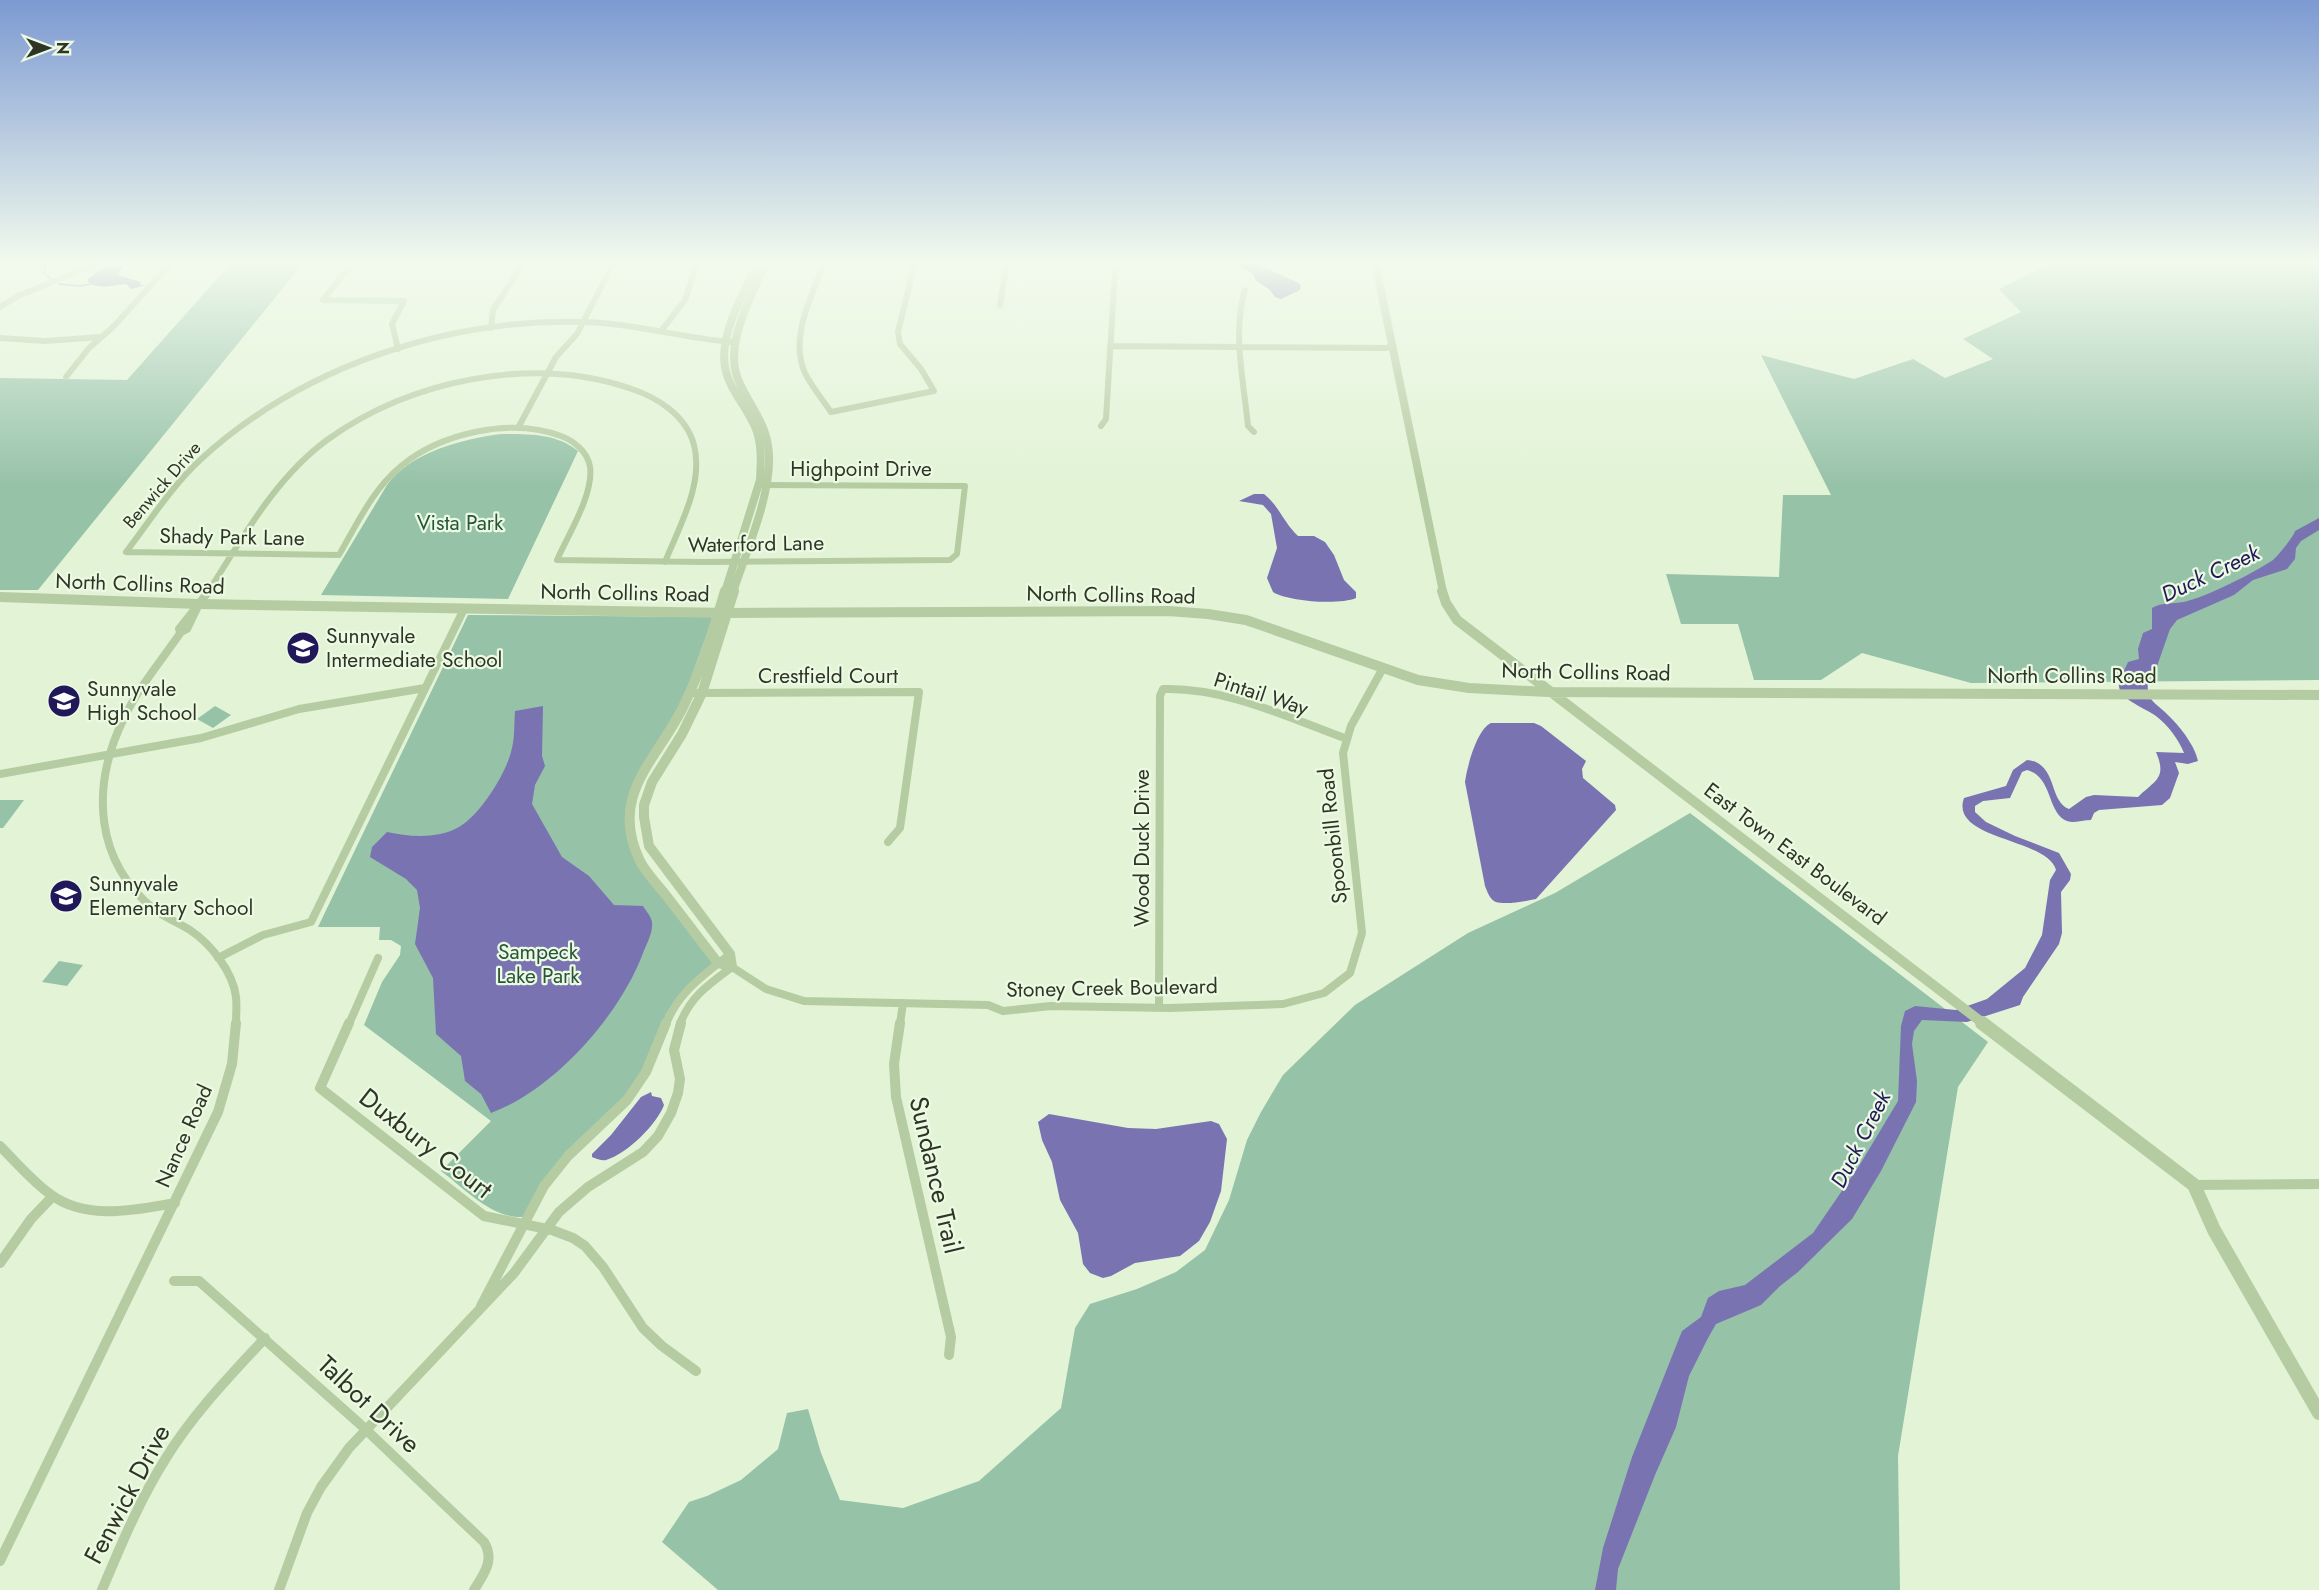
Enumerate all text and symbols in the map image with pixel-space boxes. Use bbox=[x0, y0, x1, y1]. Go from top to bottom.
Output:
north arrow bbox=[18, 18, 78, 78]
text: N bbox=[51, 42, 74, 54]
street label: Benwick Drive bbox=[117, 436, 207, 534]
street label: Highpoint Drive bbox=[790, 454, 932, 484]
park label: Vista Park bbox=[417, 508, 504, 538]
street label: Shady Park Lane bbox=[159, 521, 305, 553]
street label: Waterford Lane bbox=[688, 528, 825, 560]
water label: Duck Creek bbox=[2156, 536, 2266, 610]
street label: North Collins Road bbox=[55, 566, 225, 602]
street label: North Collins Road bbox=[540, 577, 710, 609]
street label: North Collins Road bbox=[1026, 579, 1196, 611]
place label: Sunnyvale Intermediate School bbox=[326, 621, 502, 675]
school or university icon: Sunnyvale Intermediate School bbox=[285, 630, 321, 666]
street label: North Collins Road bbox=[1501, 656, 1671, 688]
street label: Crestfield Court bbox=[758, 661, 898, 691]
street label: North Collins Road bbox=[1987, 661, 2157, 691]
street label: Pintail Way bbox=[1210, 665, 1313, 724]
place label: Sunnyvale High School bbox=[87, 674, 197, 728]
school or university icon: Sunnyvale High School bbox=[46, 683, 82, 719]
street label: Spoonbill Road bbox=[1311, 767, 1355, 905]
street label: Wood Duck Drive bbox=[1127, 769, 1157, 927]
street label: East Town East Boulevard bbox=[1698, 775, 1892, 933]
place label: Sunnyvale Elementary School bbox=[89, 869, 253, 923]
school or university icon: Sunnyvale Elementary School bbox=[48, 878, 84, 914]
park label: Sampeck Lake Park bbox=[496, 937, 580, 991]
street label: Stoney Creek Boulevard bbox=[1006, 971, 1218, 1005]
street label: Duxbury Court bbox=[351, 1079, 502, 1208]
street label: Nance Road bbox=[148, 1080, 220, 1192]
water label: Duck Creek bbox=[1822, 1084, 1899, 1193]
street label: Sundance Trail bbox=[899, 1093, 973, 1257]
street label: Talbot Drive bbox=[309, 1346, 429, 1462]
street label: Fenwick Drive bbox=[74, 1418, 180, 1570]

